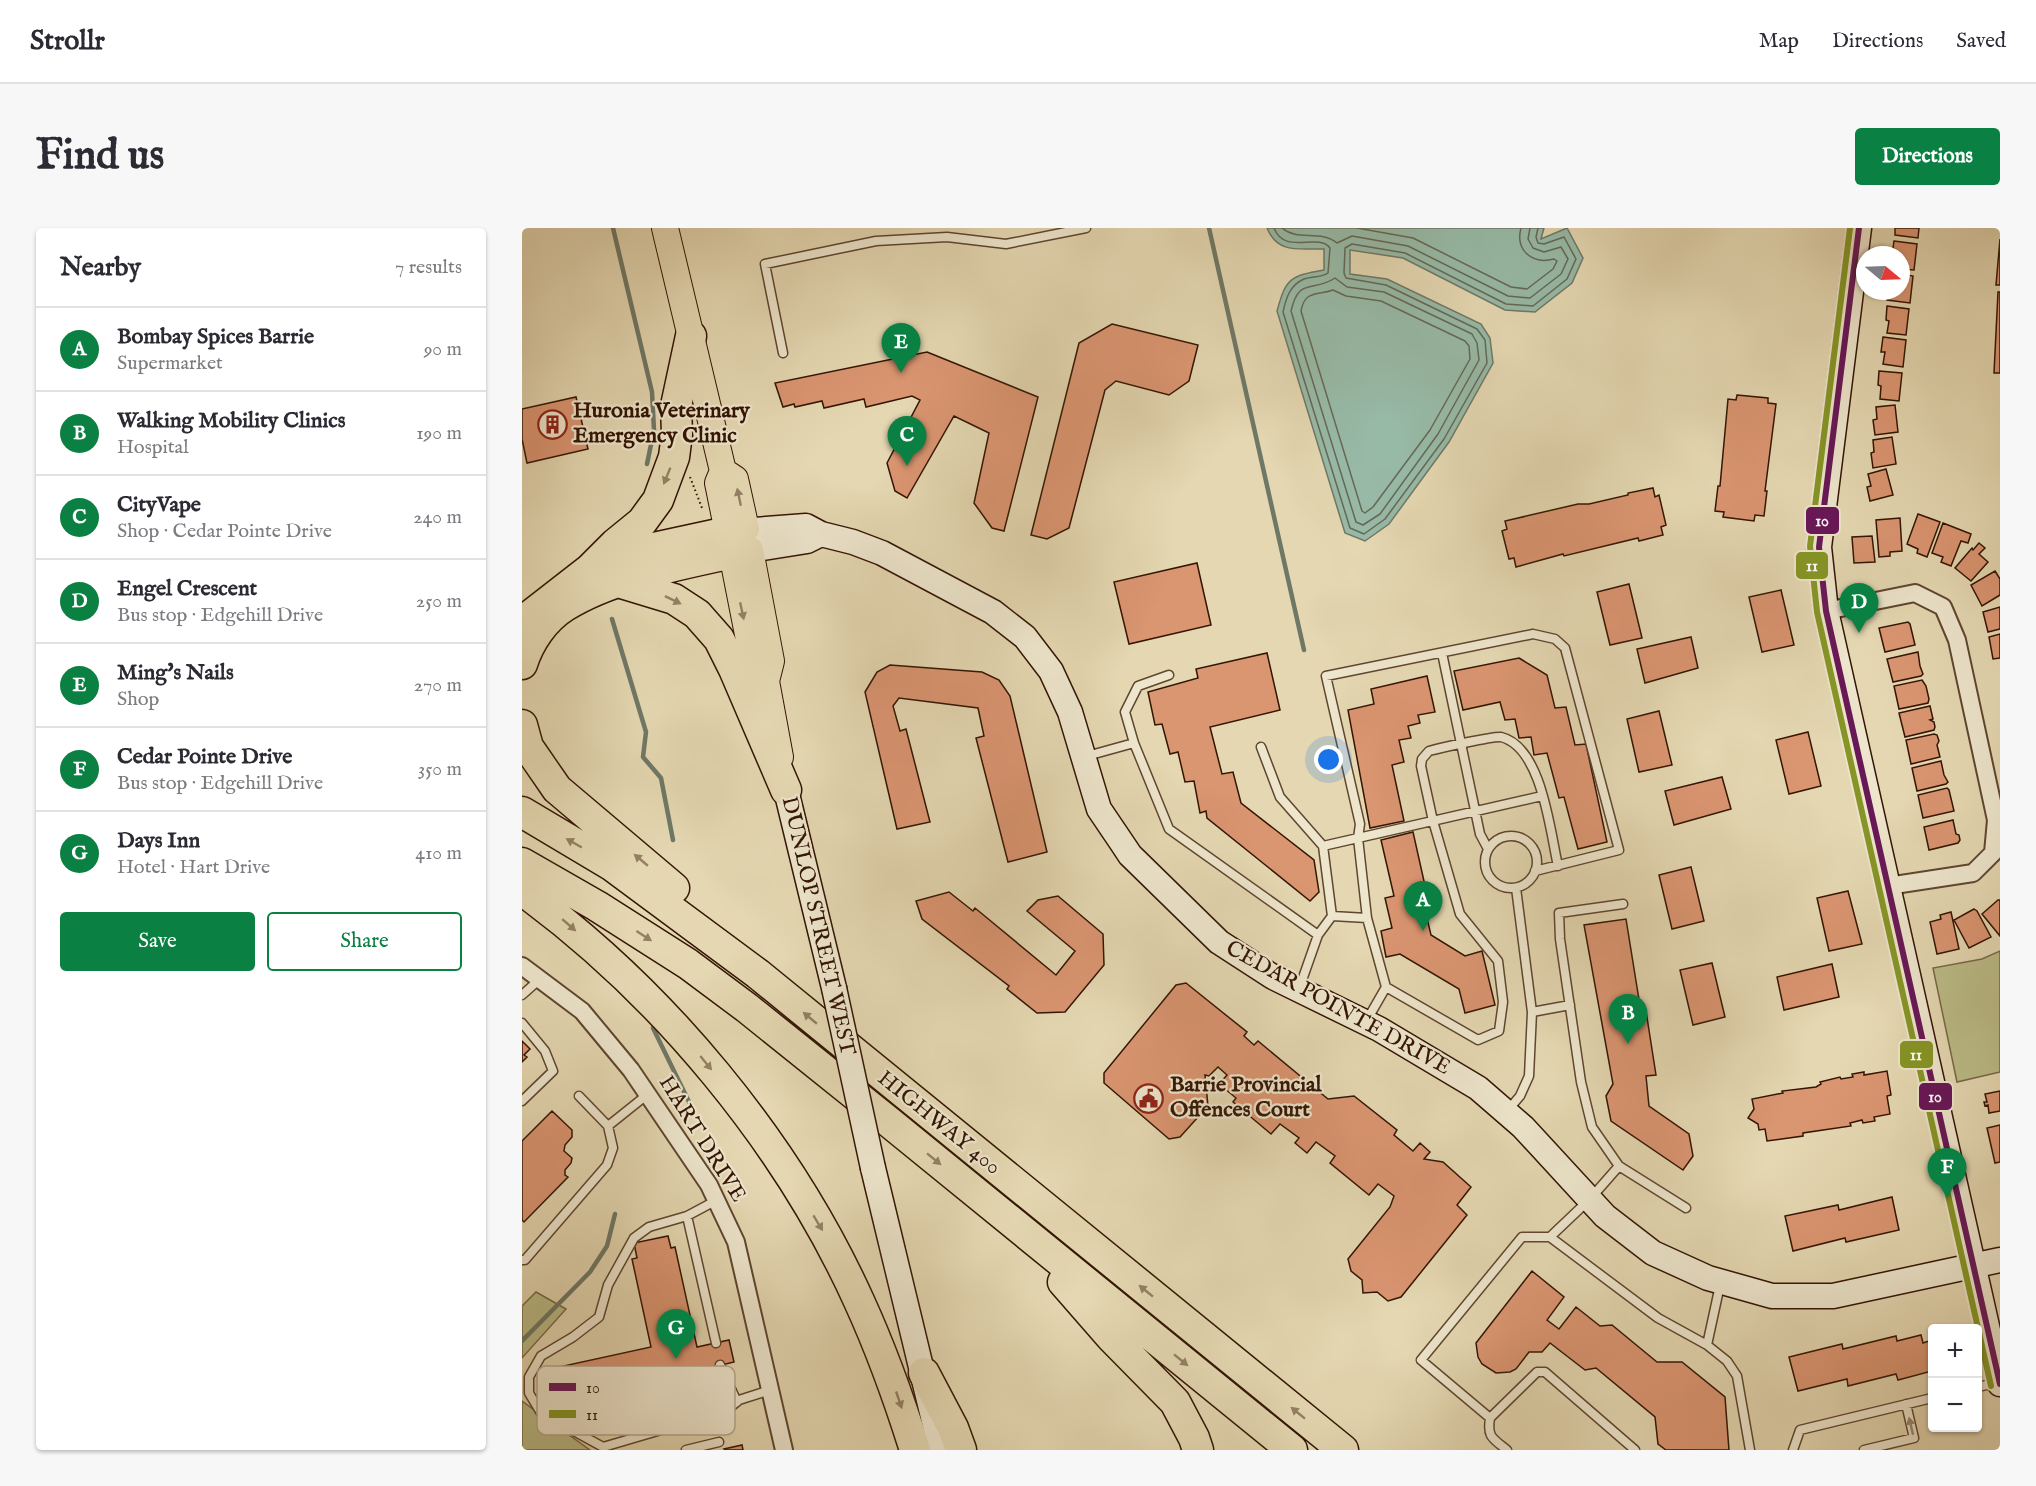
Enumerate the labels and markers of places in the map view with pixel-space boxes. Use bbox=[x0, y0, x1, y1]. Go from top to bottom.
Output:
pin: E bbox=[882, 324, 920, 373]
place label: Huronia Veterinary Emergency Clinic bbox=[573, 397, 751, 450]
building icon: Huronia Veterinary Emergency Clinic bbox=[536, 408, 568, 440]
pin: C bbox=[888, 416, 926, 466]
pin: D bbox=[1840, 584, 1878, 633]
pin: A bbox=[1404, 882, 1442, 931]
pin: B bbox=[1608, 994, 1648, 1044]
place label: Barrie Provincial Offences Court bbox=[1170, 1071, 1323, 1124]
public building icon: Barrie Provincial Offences Court bbox=[1133, 1082, 1165, 1114]
pin: F bbox=[1928, 1148, 1966, 1198]
pin: G bbox=[656, 1310, 696, 1359]

